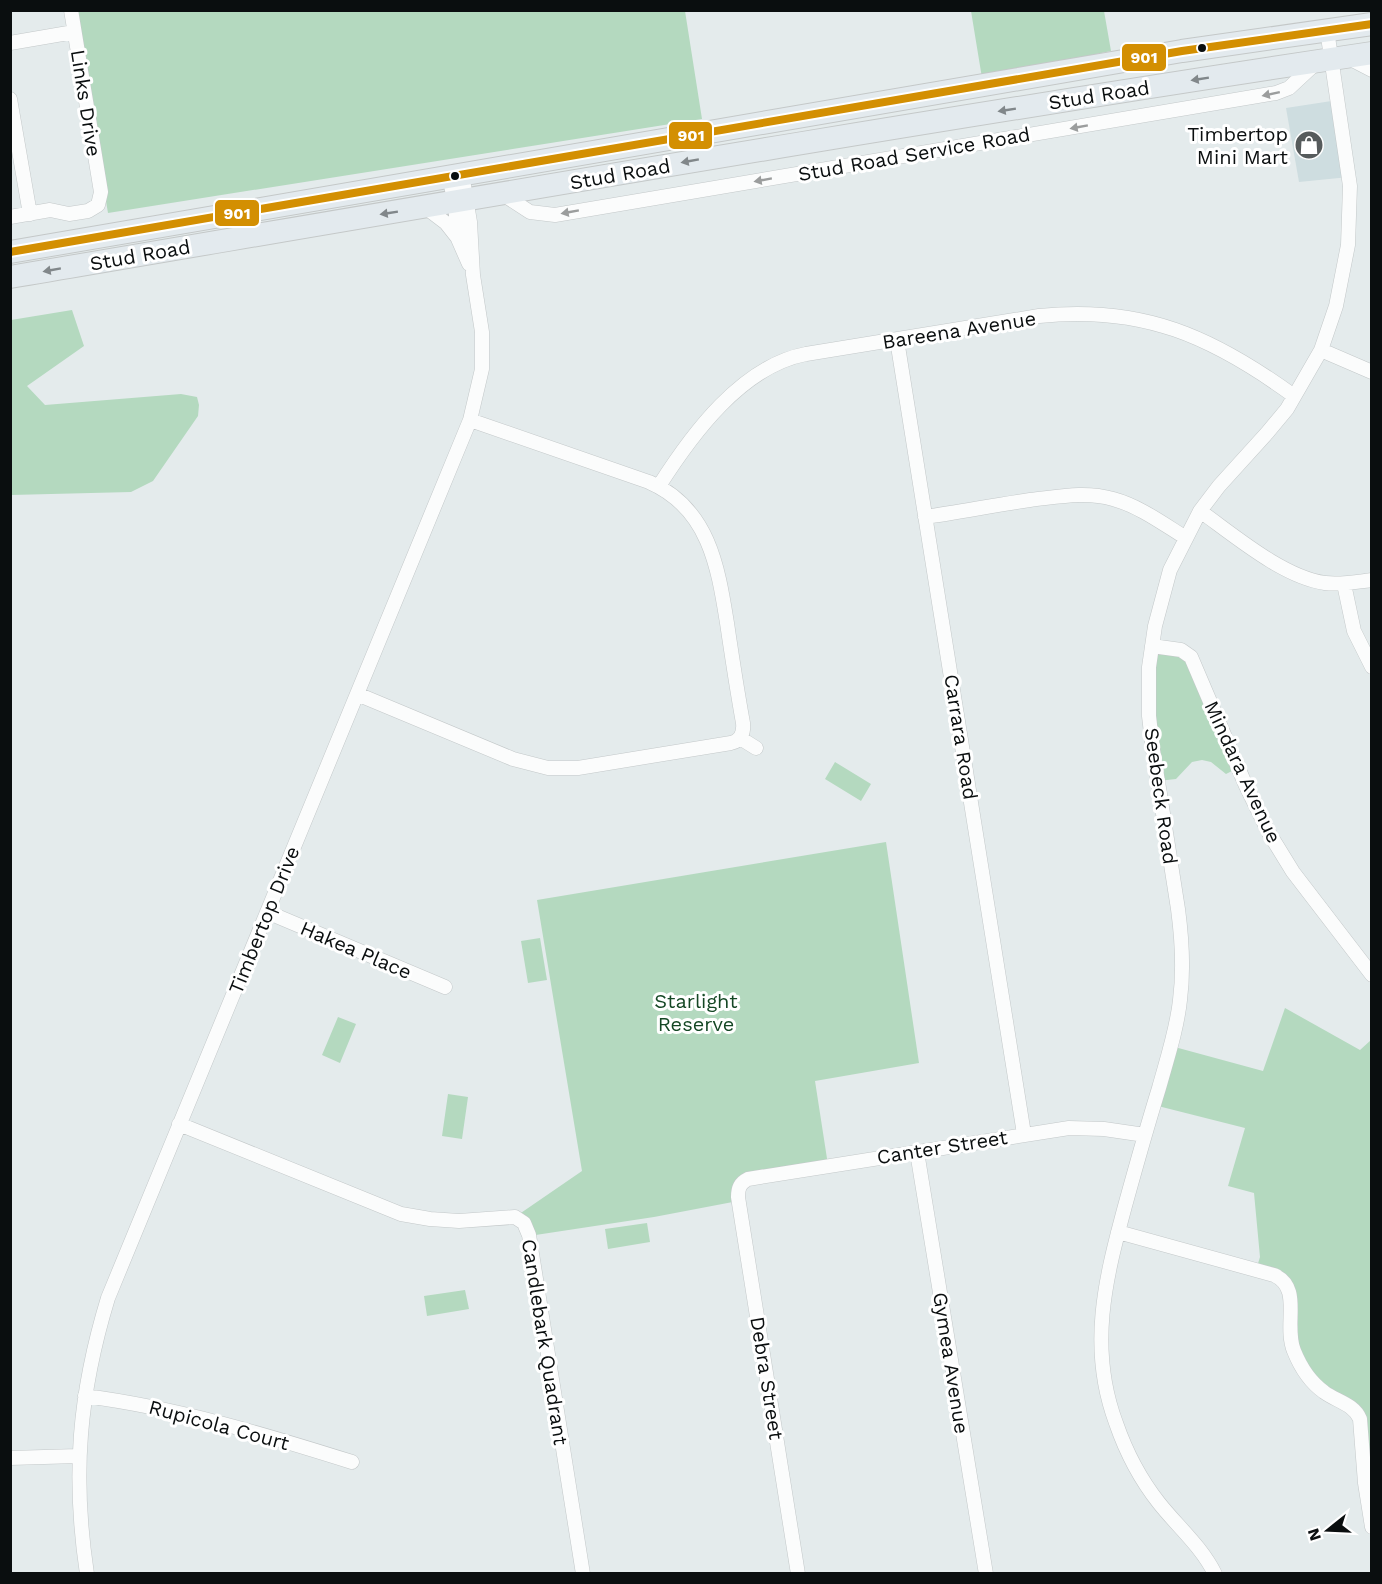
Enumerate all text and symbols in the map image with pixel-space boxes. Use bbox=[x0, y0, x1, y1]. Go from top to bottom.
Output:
unlabelled marker bbox=[1196, 42, 1208, 54]
line badge: 901 bbox=[1121, 43, 1167, 72]
street label: Links Drive bbox=[66, 48, 106, 158]
text: 901 bbox=[1130, 48, 1158, 67]
street label: Stud Road bbox=[1047, 75, 1151, 115]
one-way arrow bbox=[1190, 75, 1209, 84]
one-way arrow bbox=[1262, 90, 1281, 99]
one-way arrow bbox=[997, 105, 1016, 114]
line badge: 901 bbox=[668, 121, 713, 150]
street label: Stud Road Service Road bbox=[796, 122, 1032, 186]
one-way arrow bbox=[1070, 122, 1089, 131]
place label: Timbertop Mini Mart bbox=[1187, 122, 1289, 169]
text: 901 bbox=[677, 126, 705, 145]
shop icon: Timbertop Mini Mart bbox=[1293, 129, 1325, 161]
street label: Stud Road bbox=[568, 153, 672, 195]
one-way arrow bbox=[681, 157, 700, 166]
unlabelled marker bbox=[449, 170, 461, 182]
one-way arrow bbox=[753, 176, 772, 185]
line badge: 901 bbox=[214, 199, 260, 227]
text: 901 bbox=[223, 204, 251, 223]
one-way arrow bbox=[561, 208, 580, 217]
one-way arrow bbox=[379, 209, 398, 218]
street label: Stud Road bbox=[88, 234, 192, 276]
one-way arrow bbox=[42, 266, 61, 275]
street label: Bareena Avenue bbox=[880, 306, 1038, 354]
street label: Carrara Road bbox=[939, 673, 983, 801]
street label: Mindara Avenue bbox=[1200, 697, 1286, 847]
street label: Seebeck Road bbox=[1140, 726, 1182, 866]
street label: Timbertop Drive bbox=[223, 843, 305, 997]
street label: Hakea Place bbox=[297, 916, 415, 984]
park label: Starlight Reserve bbox=[654, 989, 738, 1036]
street label: Canter Street bbox=[875, 1125, 1010, 1169]
street label: Candlebark Quadrant bbox=[517, 1237, 573, 1447]
street label: Gymea Avenue bbox=[928, 1291, 974, 1435]
street label: Debra Street bbox=[745, 1315, 789, 1442]
street label: Rupicola Court bbox=[146, 1395, 292, 1455]
north arrow bbox=[1298, 1500, 1358, 1560]
text: N bbox=[1303, 1526, 1325, 1543]

